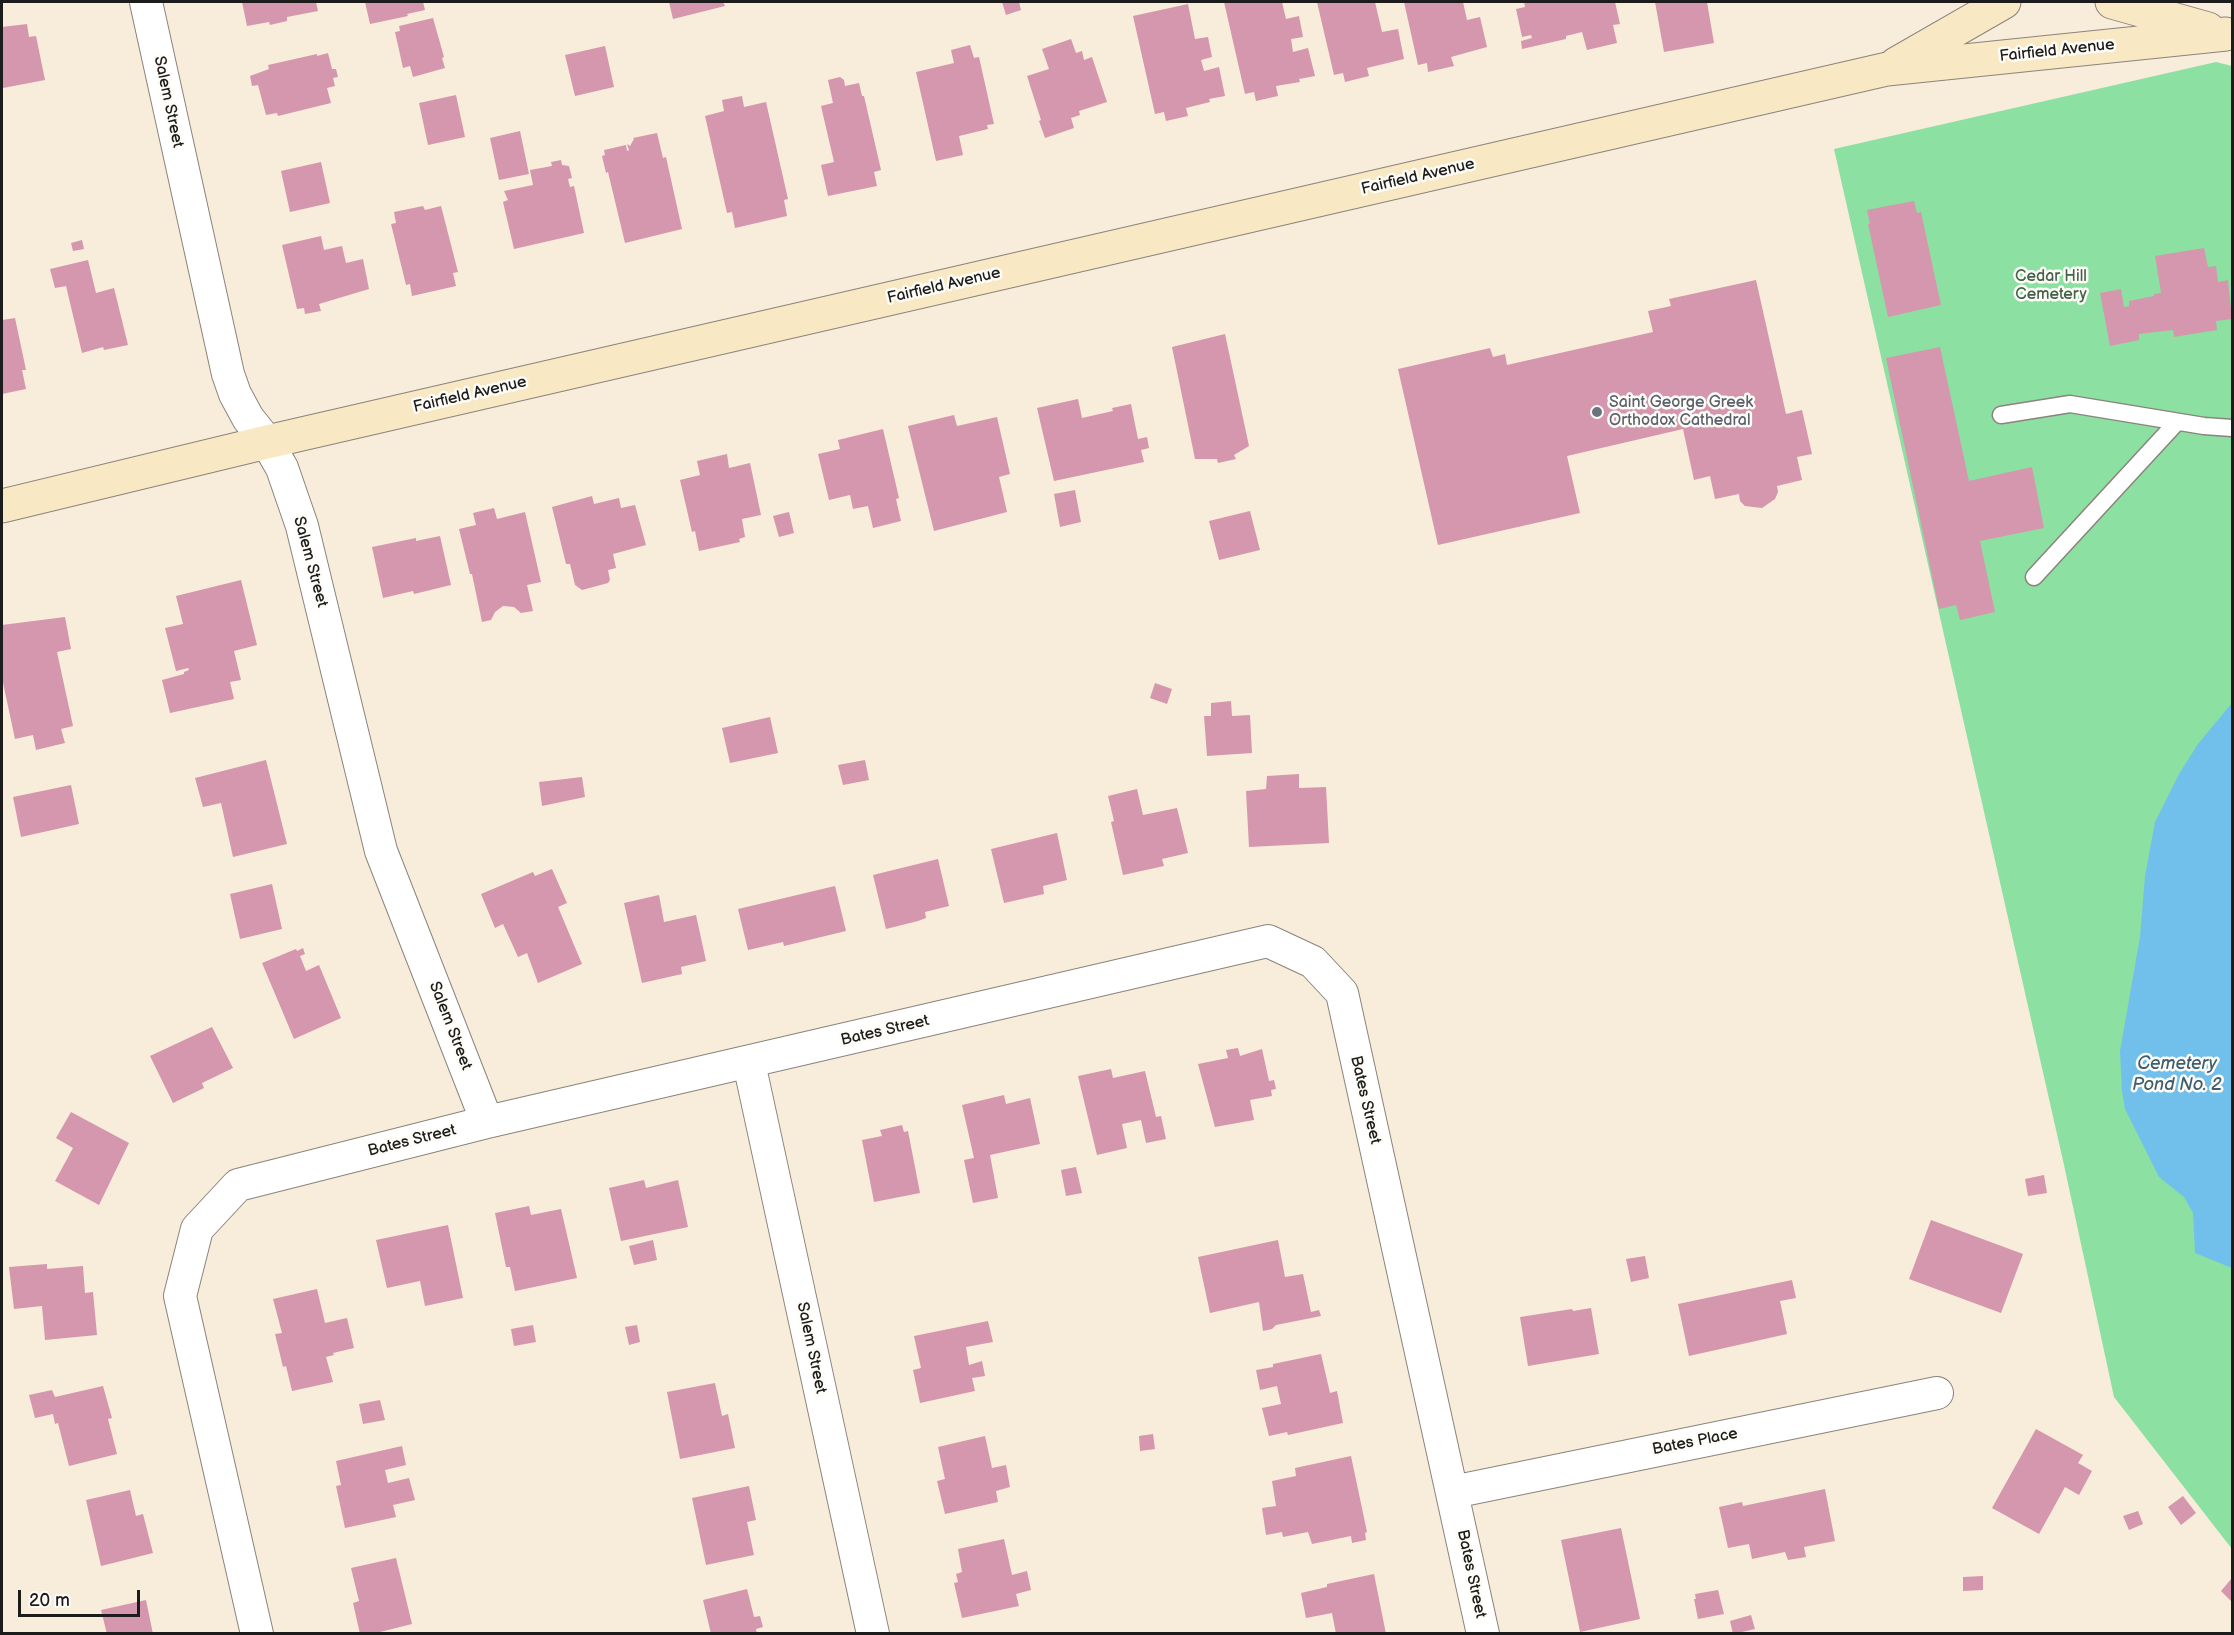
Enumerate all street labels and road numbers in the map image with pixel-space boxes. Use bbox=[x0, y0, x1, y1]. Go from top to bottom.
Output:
street label: Fairfield Avenue bbox=[1999, 35, 2115, 67]
street label: Salem Street bbox=[149, 54, 187, 150]
street label: Fairfield Avenue bbox=[1360, 155, 1476, 199]
street label: Fairfield Avenue bbox=[886, 264, 1002, 308]
street label: Fairfield Avenue bbox=[412, 373, 528, 417]
street label: Salem Street bbox=[289, 515, 331, 609]
street label: Salem Street bbox=[424, 979, 476, 1073]
street label: Bates Street bbox=[839, 1012, 931, 1050]
street label: Bates Street bbox=[1346, 1054, 1384, 1146]
street label: Bates Street bbox=[366, 1121, 458, 1161]
street label: Salem Street bbox=[792, 1300, 830, 1396]
street label: Bates Place bbox=[1651, 1424, 1739, 1460]
street label: Bates Street bbox=[1452, 1528, 1490, 1620]

